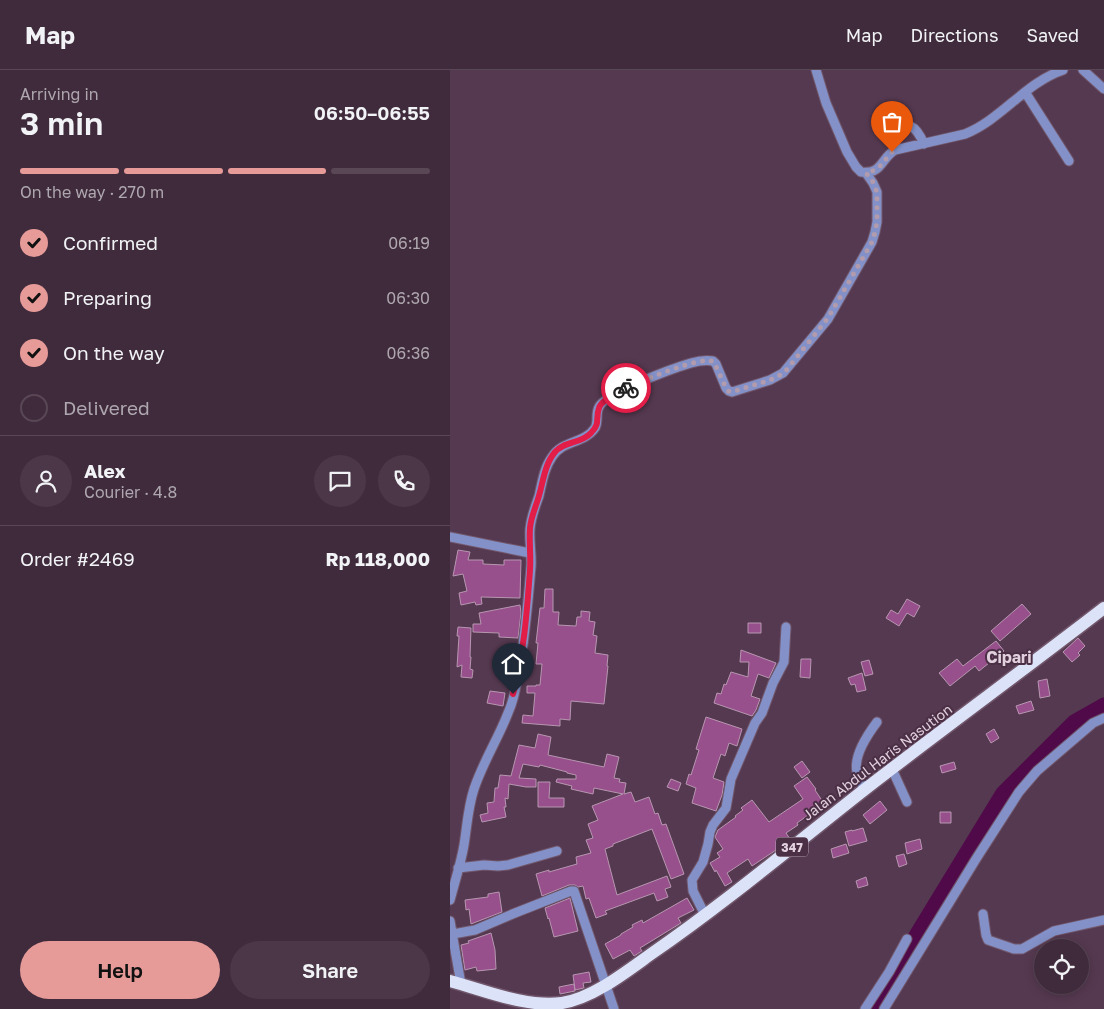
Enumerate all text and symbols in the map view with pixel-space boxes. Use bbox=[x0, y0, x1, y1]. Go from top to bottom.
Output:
text: Map bbox=[25, 20, 75, 49]
text: Map bbox=[846, 24, 882, 46]
text: Directions bbox=[910, 24, 998, 46]
text: Saved bbox=[1026, 24, 1079, 46]
text: Arriving in bbox=[20, 84, 99, 104]
text: 06:50–06:55 bbox=[314, 101, 430, 124]
pin bbox=[871, 101, 913, 152]
text: 3 min bbox=[20, 104, 103, 142]
icon: bag bbox=[878, 108, 906, 136]
text: On the way · 270 m bbox=[20, 182, 164, 202]
icon: check bbox=[20, 229, 48, 257]
text: Confirmed bbox=[63, 231, 158, 254]
text: 06:19 bbox=[388, 233, 430, 253]
icon: check bbox=[20, 284, 48, 312]
text: Preparing bbox=[63, 286, 152, 309]
text: 06:30 bbox=[386, 288, 430, 308]
icon: check bbox=[20, 339, 48, 367]
text: On the way bbox=[63, 341, 165, 364]
text: 06:36 bbox=[387, 343, 430, 363]
courier bbox=[601, 363, 651, 413]
icon: bike bbox=[612, 374, 640, 402]
text: Delivered bbox=[63, 396, 150, 419]
button: person bbox=[20, 455, 72, 507]
button: chat bbox=[314, 455, 366, 507]
button: phone bbox=[378, 455, 430, 507]
text: Alex bbox=[84, 459, 125, 482]
text: Courier · 4.8 bbox=[84, 482, 177, 502]
text: Order #2469 bbox=[20, 547, 135, 570]
text: Rp 118,000 bbox=[325, 547, 430, 570]
pin bbox=[492, 643, 534, 694]
district label: Cipari bbox=[986, 647, 1032, 667]
icon: home bbox=[499, 650, 527, 678]
street label: Jalan Abdul Haris Nasution bbox=[799, 700, 955, 824]
road number: 347 bbox=[776, 838, 808, 856]
map controls bbox=[1034, 939, 1089, 994]
button: locate bbox=[1034, 939, 1089, 994]
button: Help bbox=[20, 941, 220, 999]
button: Share bbox=[230, 941, 430, 999]

